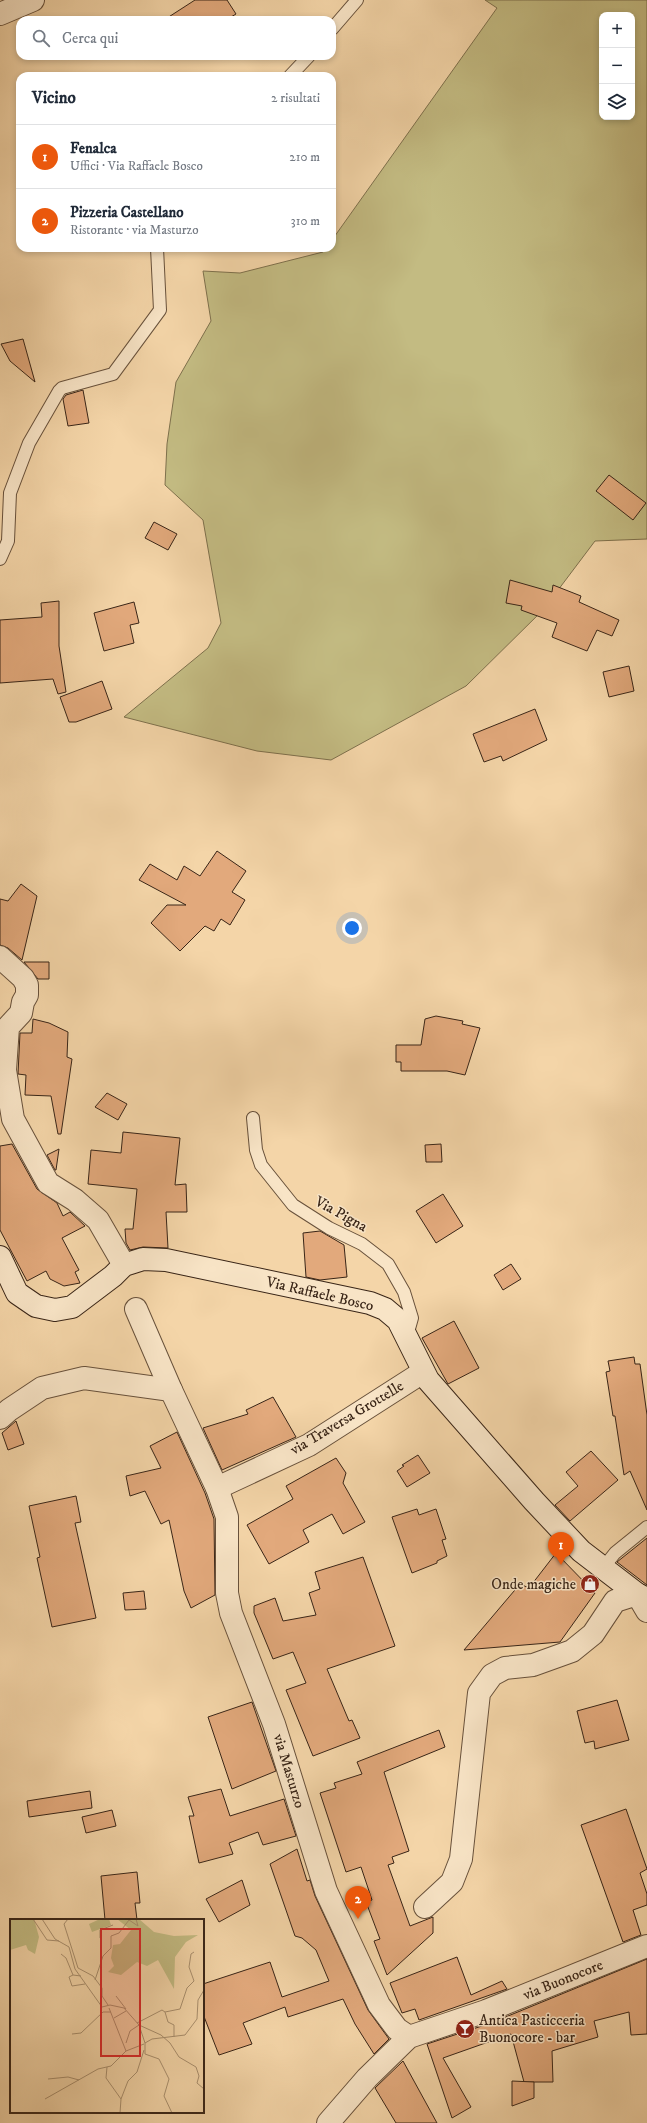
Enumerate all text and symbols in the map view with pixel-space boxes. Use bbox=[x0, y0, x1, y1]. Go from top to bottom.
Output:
map controls bbox=[599, 12, 635, 120]
button: + bbox=[599, 12, 635, 48]
search box bbox=[16, 16, 336, 60]
icon: search bbox=[30, 27, 52, 49]
text: Cerca qui bbox=[62, 29, 118, 48]
button: − bbox=[599, 48, 635, 84]
button: layers bbox=[599, 84, 635, 120]
text: Vicino bbox=[32, 87, 76, 109]
text: 2 risultati bbox=[271, 90, 320, 106]
text: Fenalca bbox=[70, 139, 117, 158]
text: 1 bbox=[43, 149, 47, 165]
text: 210 m bbox=[289, 149, 320, 165]
text: Uffici · Via Raffaele Bosco bbox=[70, 158, 203, 174]
text: Pizzeria Castellano bbox=[70, 203, 184, 222]
text: 2 bbox=[42, 213, 48, 229]
text: 310 m bbox=[291, 213, 320, 229]
text: Ristorante · via Masturzo bbox=[70, 222, 198, 238]
your location bbox=[342, 918, 362, 938]
street label: Via Pigna bbox=[311, 1191, 371, 1236]
street label: Via Raffaele Bosco bbox=[264, 1272, 376, 1316]
street label: via Traversa Grottelle bbox=[286, 1377, 407, 1460]
pin: 1 bbox=[548, 1532, 574, 1565]
shop icon: Onde magiche bbox=[579, 1573, 601, 1595]
place label: Onde magiche bbox=[491, 1575, 576, 1594]
street label: via Masturzo bbox=[268, 1731, 309, 1810]
pin: 2 bbox=[345, 1886, 371, 1919]
inset map bbox=[10, 1919, 204, 2113]
street label: via Buonocore bbox=[519, 1955, 606, 2005]
place label: Antica Pasticceria Buonocore - bar bbox=[479, 2011, 585, 2047]
bar icon: Antica Pasticceria Buonocore - bar bbox=[454, 2018, 476, 2040]

